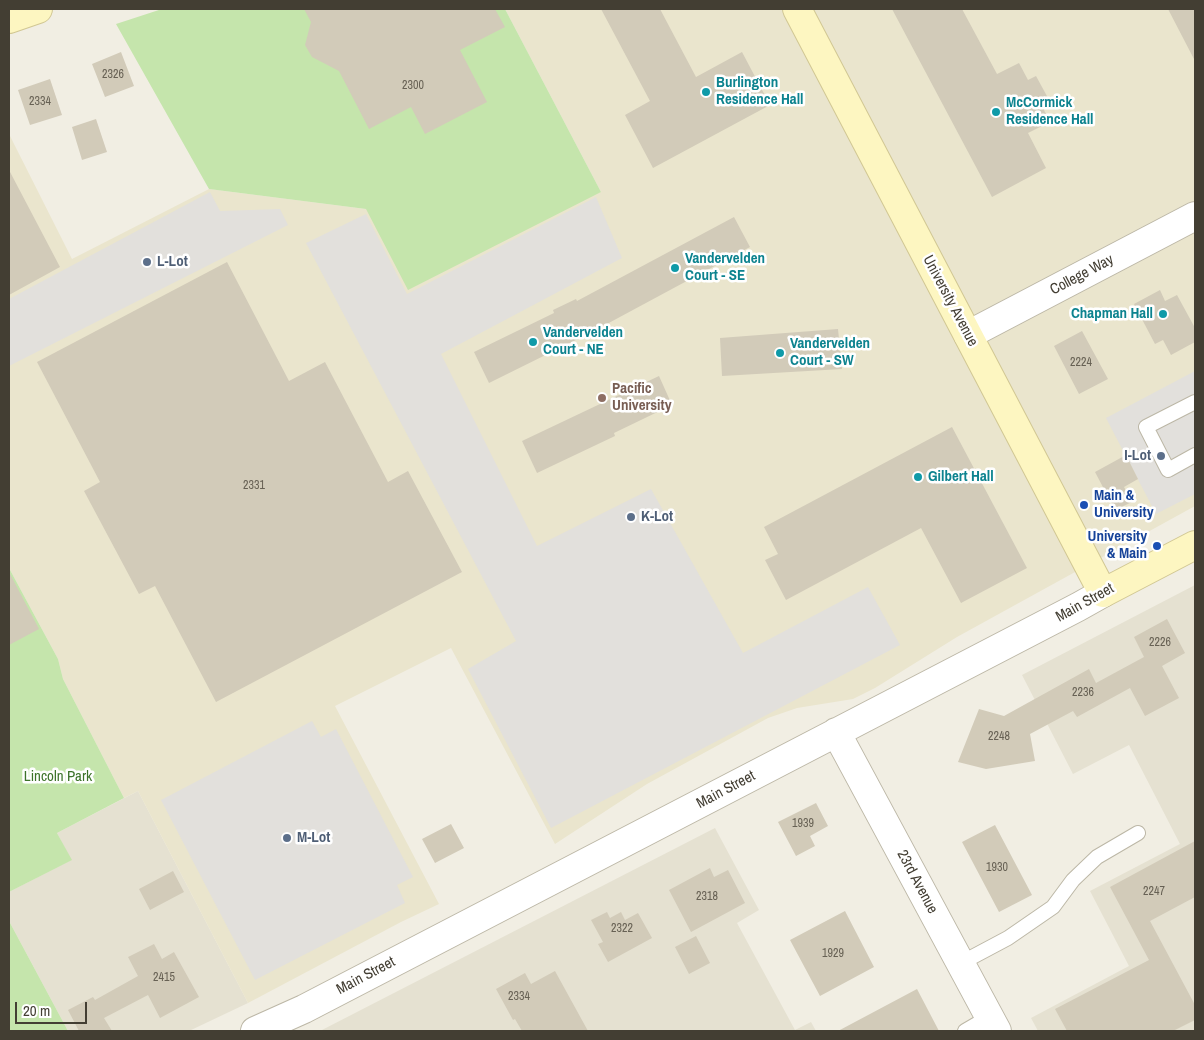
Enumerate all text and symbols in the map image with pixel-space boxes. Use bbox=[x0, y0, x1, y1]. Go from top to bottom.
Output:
house number: 2326 bbox=[102, 68, 124, 82]
place label: Burlington Residence Hall bbox=[716, 74, 804, 109]
house number: 2300 bbox=[402, 79, 424, 93]
marker: Burlington Residence Hall bbox=[700, 86, 712, 98]
place label: McCormick Residence Hall bbox=[1006, 94, 1094, 129]
house number: 2334 bbox=[29, 95, 51, 109]
marker: McCormick Residence Hall bbox=[990, 106, 1002, 118]
place label: Vandervelden Court - SE bbox=[685, 250, 765, 285]
street label: College Way bbox=[1047, 251, 1117, 299]
street label: University Avenue bbox=[919, 252, 981, 350]
place label: L-Lot bbox=[157, 253, 188, 271]
marker: L-Lot bbox=[141, 256, 153, 268]
marker: Vandervelden Court - SE bbox=[669, 262, 681, 274]
place label: Chapman Hall bbox=[1071, 305, 1153, 323]
marker: Chapman Hall bbox=[1157, 308, 1169, 320]
place label: Vandervelden Court - NE bbox=[543, 324, 623, 359]
place label: Vandervelden Court - SW bbox=[790, 335, 870, 370]
marker: Vandervelden Court - NE bbox=[527, 336, 539, 348]
marker: Vandervelden Court - SW bbox=[774, 347, 786, 359]
house number: 2224 bbox=[1070, 356, 1092, 370]
place label: Pacific University bbox=[612, 380, 671, 415]
marker: Pacific University bbox=[596, 392, 608, 404]
place label: I-Lot bbox=[1124, 447, 1151, 465]
marker: I-Lot bbox=[1155, 450, 1167, 462]
place label: Gilbert Hall bbox=[928, 468, 994, 486]
marker: Gilbert Hall bbox=[912, 471, 924, 483]
house number: 2331 bbox=[243, 479, 265, 493]
place label: Main & University bbox=[1094, 487, 1153, 522]
marker: Main & University bbox=[1078, 499, 1090, 511]
place label: K-Lot bbox=[641, 508, 673, 526]
marker: K-Lot bbox=[625, 511, 637, 523]
place label: University & Main bbox=[1088, 528, 1147, 563]
marker: University & Main bbox=[1151, 540, 1163, 552]
street label: Main Street bbox=[1053, 580, 1117, 626]
house number: 2226 bbox=[1149, 636, 1171, 650]
house number: 2236 bbox=[1072, 686, 1094, 700]
house number: 2248 bbox=[988, 730, 1010, 744]
street label: Main Street bbox=[694, 767, 758, 813]
park label: Lincoln Park bbox=[24, 768, 92, 786]
house number: 1939 bbox=[792, 817, 814, 831]
place label: M-Lot bbox=[297, 829, 330, 847]
marker: M-Lot bbox=[281, 832, 293, 844]
street label: 23rd Avenue bbox=[893, 847, 941, 917]
house number: 1930 bbox=[986, 861, 1008, 875]
house number: 2247 bbox=[1143, 885, 1165, 899]
house number: 2318 bbox=[696, 890, 718, 904]
house number: 2322 bbox=[611, 922, 633, 936]
house number: 1929 bbox=[822, 947, 844, 961]
street label: Main Street bbox=[334, 953, 398, 999]
house number: 2415 bbox=[153, 971, 175, 985]
house number: 2334 bbox=[508, 990, 530, 1004]
scale bar bbox=[18, 992, 90, 1024]
text: 20 m bbox=[23, 1000, 50, 1021]

